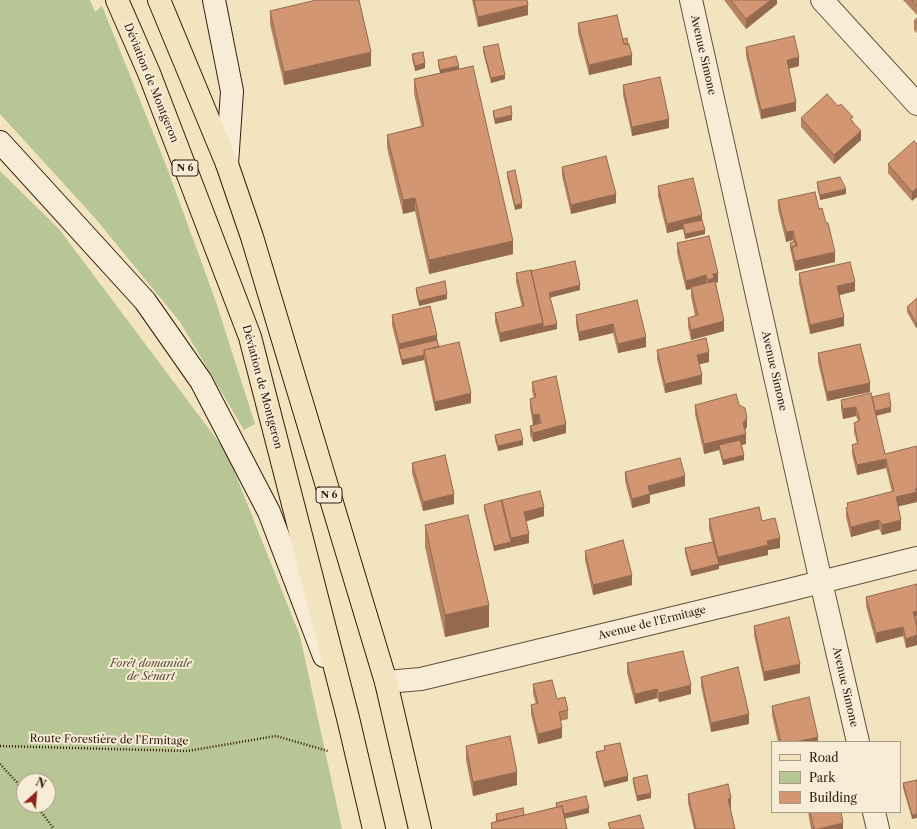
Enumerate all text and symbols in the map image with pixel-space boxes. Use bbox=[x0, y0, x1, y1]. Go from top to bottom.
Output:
street label: Avenue Simone bbox=[687, 14, 719, 96]
street label: Déviation de Montgeron bbox=[121, 21, 181, 145]
road number: N 6 bbox=[172, 160, 198, 176]
street label: Déviation de Montgeron bbox=[239, 323, 285, 451]
street label: Avenue Simone bbox=[758, 330, 790, 412]
road number: N 6 bbox=[316, 487, 342, 503]
street label: Avenue de l'Ermitage bbox=[597, 603, 707, 643]
street label: Avenue Simone bbox=[829, 646, 861, 728]
park label: Forêt domaniale de Sénart bbox=[110, 657, 192, 683]
street label: Route Forestière de l'Ermitage bbox=[29, 732, 189, 748]
legend bbox=[771, 741, 901, 813]
text: Road bbox=[809, 750, 839, 765]
text: Park bbox=[809, 770, 835, 785]
north arrow bbox=[16, 773, 56, 813]
text: N bbox=[33, 775, 48, 792]
text: Building bbox=[809, 790, 857, 805]

